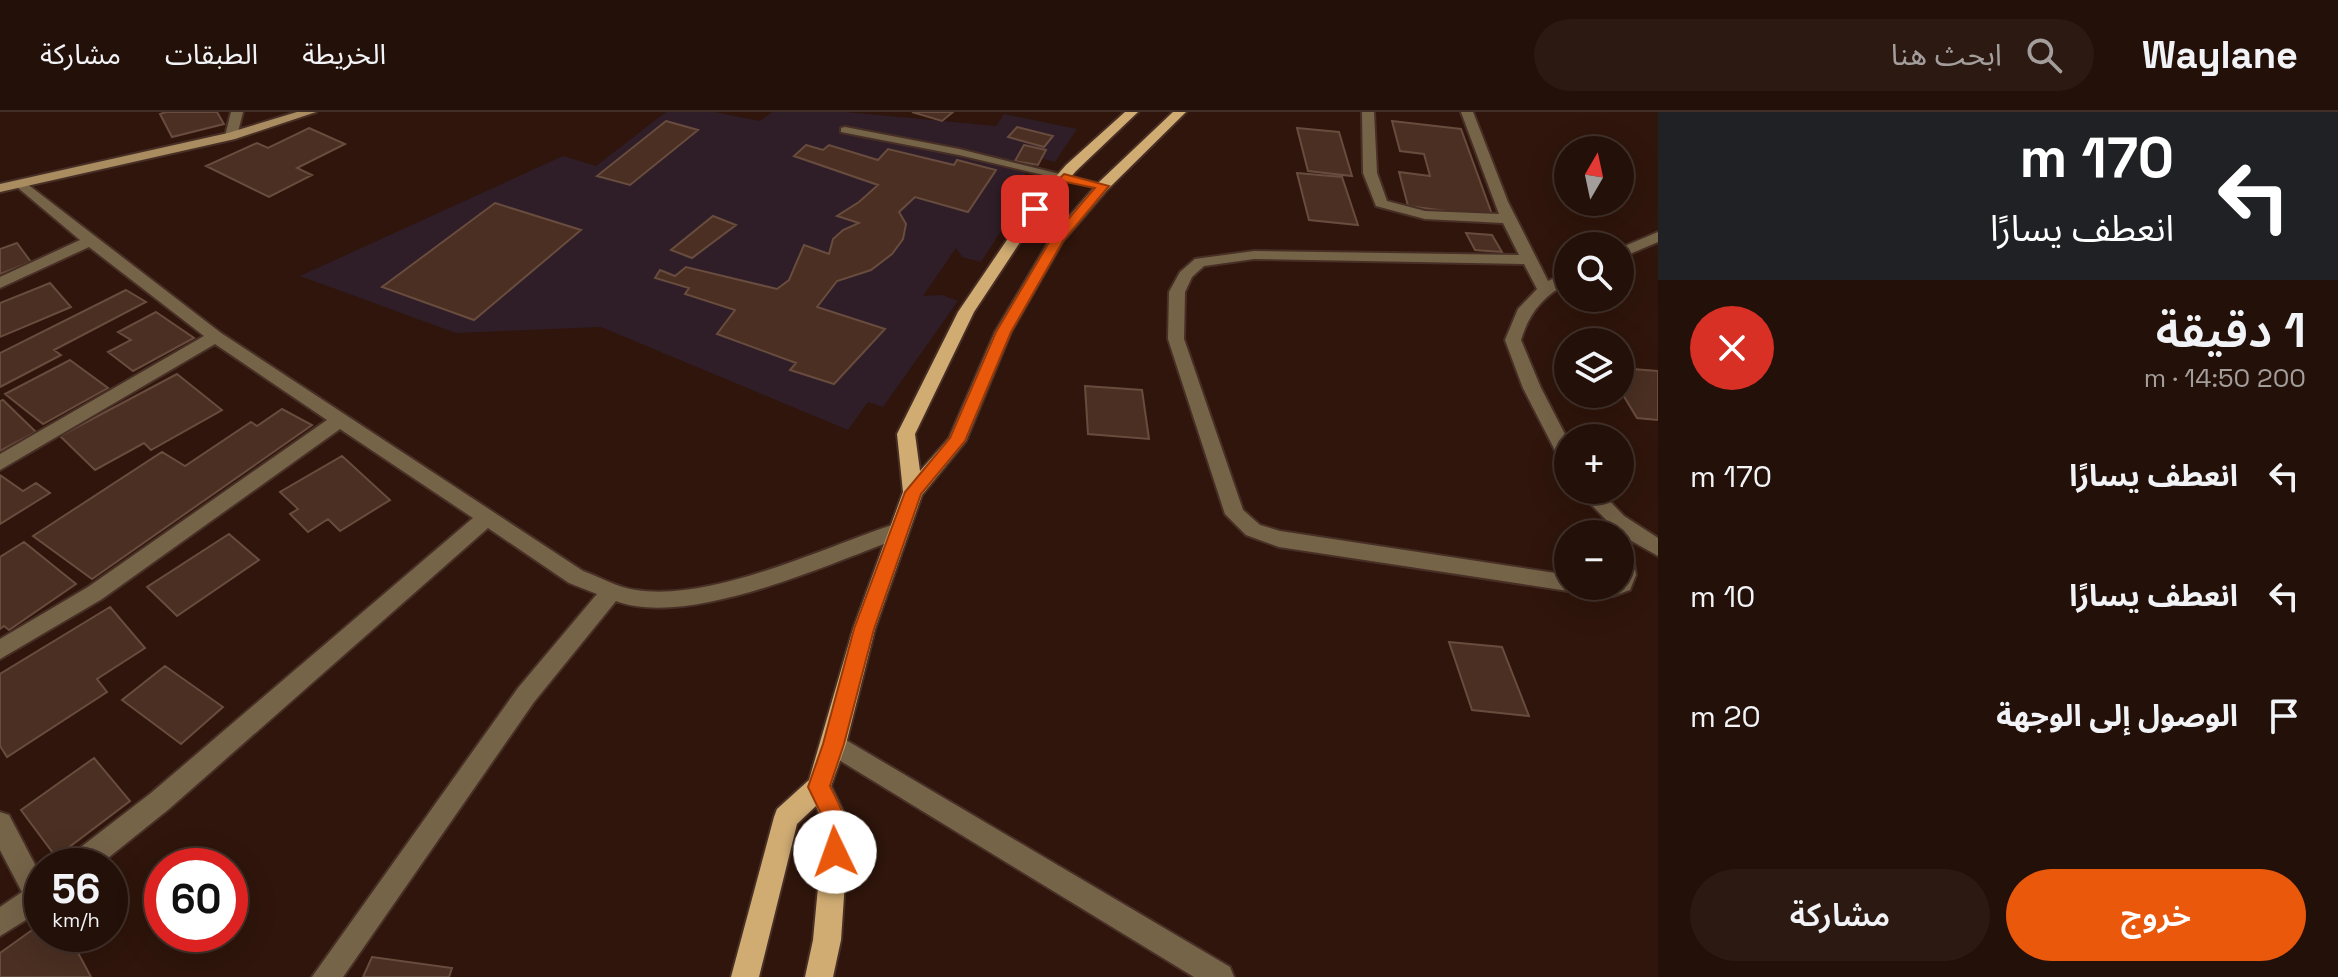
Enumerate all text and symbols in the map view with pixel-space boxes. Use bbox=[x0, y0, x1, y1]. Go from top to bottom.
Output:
search box bbox=[1534, 19, 2094, 91]
text: Waylane bbox=[2142, 31, 2298, 79]
icon: search bbox=[2022, 33, 2066, 77]
text: ابحث هنا bbox=[1891, 35, 2002, 74]
text: مشاركة bbox=[40, 36, 121, 72]
text: الطبقات bbox=[165, 36, 258, 72]
text: الخريطة bbox=[302, 36, 386, 72]
text: 170 m bbox=[2020, 122, 2174, 193]
north arrow bbox=[1554, 136, 1634, 216]
map controls bbox=[1554, 136, 1634, 600]
icon: left bbox=[2202, 144, 2306, 248]
pin bbox=[1001, 175, 1069, 243]
icon: arrive bbox=[1013, 187, 1057, 231]
text: انعطف يسارًا bbox=[1990, 206, 2174, 252]
button: search bbox=[1554, 232, 1634, 312]
text: 1 دقيقة bbox=[2156, 300, 2306, 361]
button: close bbox=[1690, 306, 1774, 390]
button: layers bbox=[1554, 328, 1634, 408]
text: 200 m · 14:50 bbox=[2144, 361, 2306, 395]
button: + bbox=[1554, 424, 1634, 504]
icon: left bbox=[2262, 454, 2306, 498]
text: انعطف يسارًا bbox=[2069, 456, 2238, 495]
text: 170 m bbox=[1690, 457, 1772, 496]
button: − bbox=[1554, 520, 1634, 600]
icon: left bbox=[2262, 574, 2306, 618]
text: انعطف يسارًا bbox=[2069, 576, 2238, 615]
text: 10 m bbox=[1690, 577, 1755, 616]
icon: arrive bbox=[2262, 694, 2306, 738]
text: الوصول إلى الوجهة bbox=[1996, 696, 2238, 735]
text: 20 m bbox=[1690, 697, 1761, 736]
position arrow bbox=[793, 810, 877, 894]
speed limit sign: 60 bbox=[144, 848, 248, 952]
text: 56 bbox=[52, 864, 100, 915]
button: مشاركة bbox=[1690, 869, 1990, 961]
button: خروج bbox=[2006, 869, 2306, 961]
text: km/h bbox=[52, 907, 100, 933]

